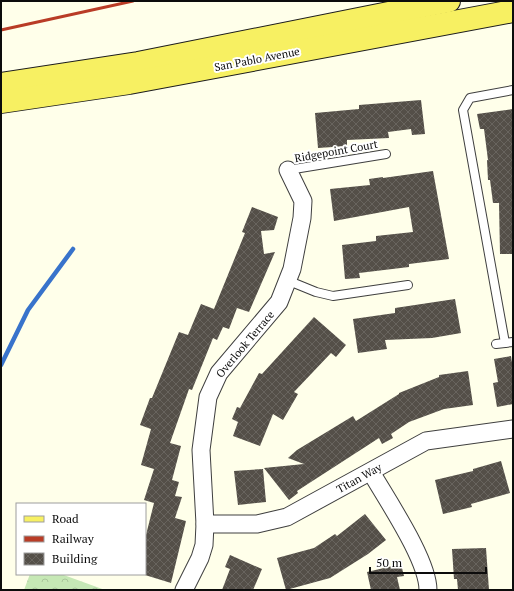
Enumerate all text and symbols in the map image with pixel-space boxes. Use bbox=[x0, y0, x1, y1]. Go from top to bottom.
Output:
street label: San Pablo Avenue bbox=[213, 44, 301, 74]
street label: Ridgepoint Court bbox=[293, 137, 379, 165]
street label: Overlook Terrace bbox=[213, 307, 277, 380]
street label: Titan Way bbox=[334, 460, 384, 496]
legend bbox=[16, 503, 146, 575]
text: Road bbox=[52, 511, 79, 526]
text: Railway bbox=[52, 531, 95, 546]
scale bar bbox=[370, 549, 486, 575]
text: Building bbox=[52, 551, 98, 566]
text: 50 m bbox=[376, 555, 403, 570]

